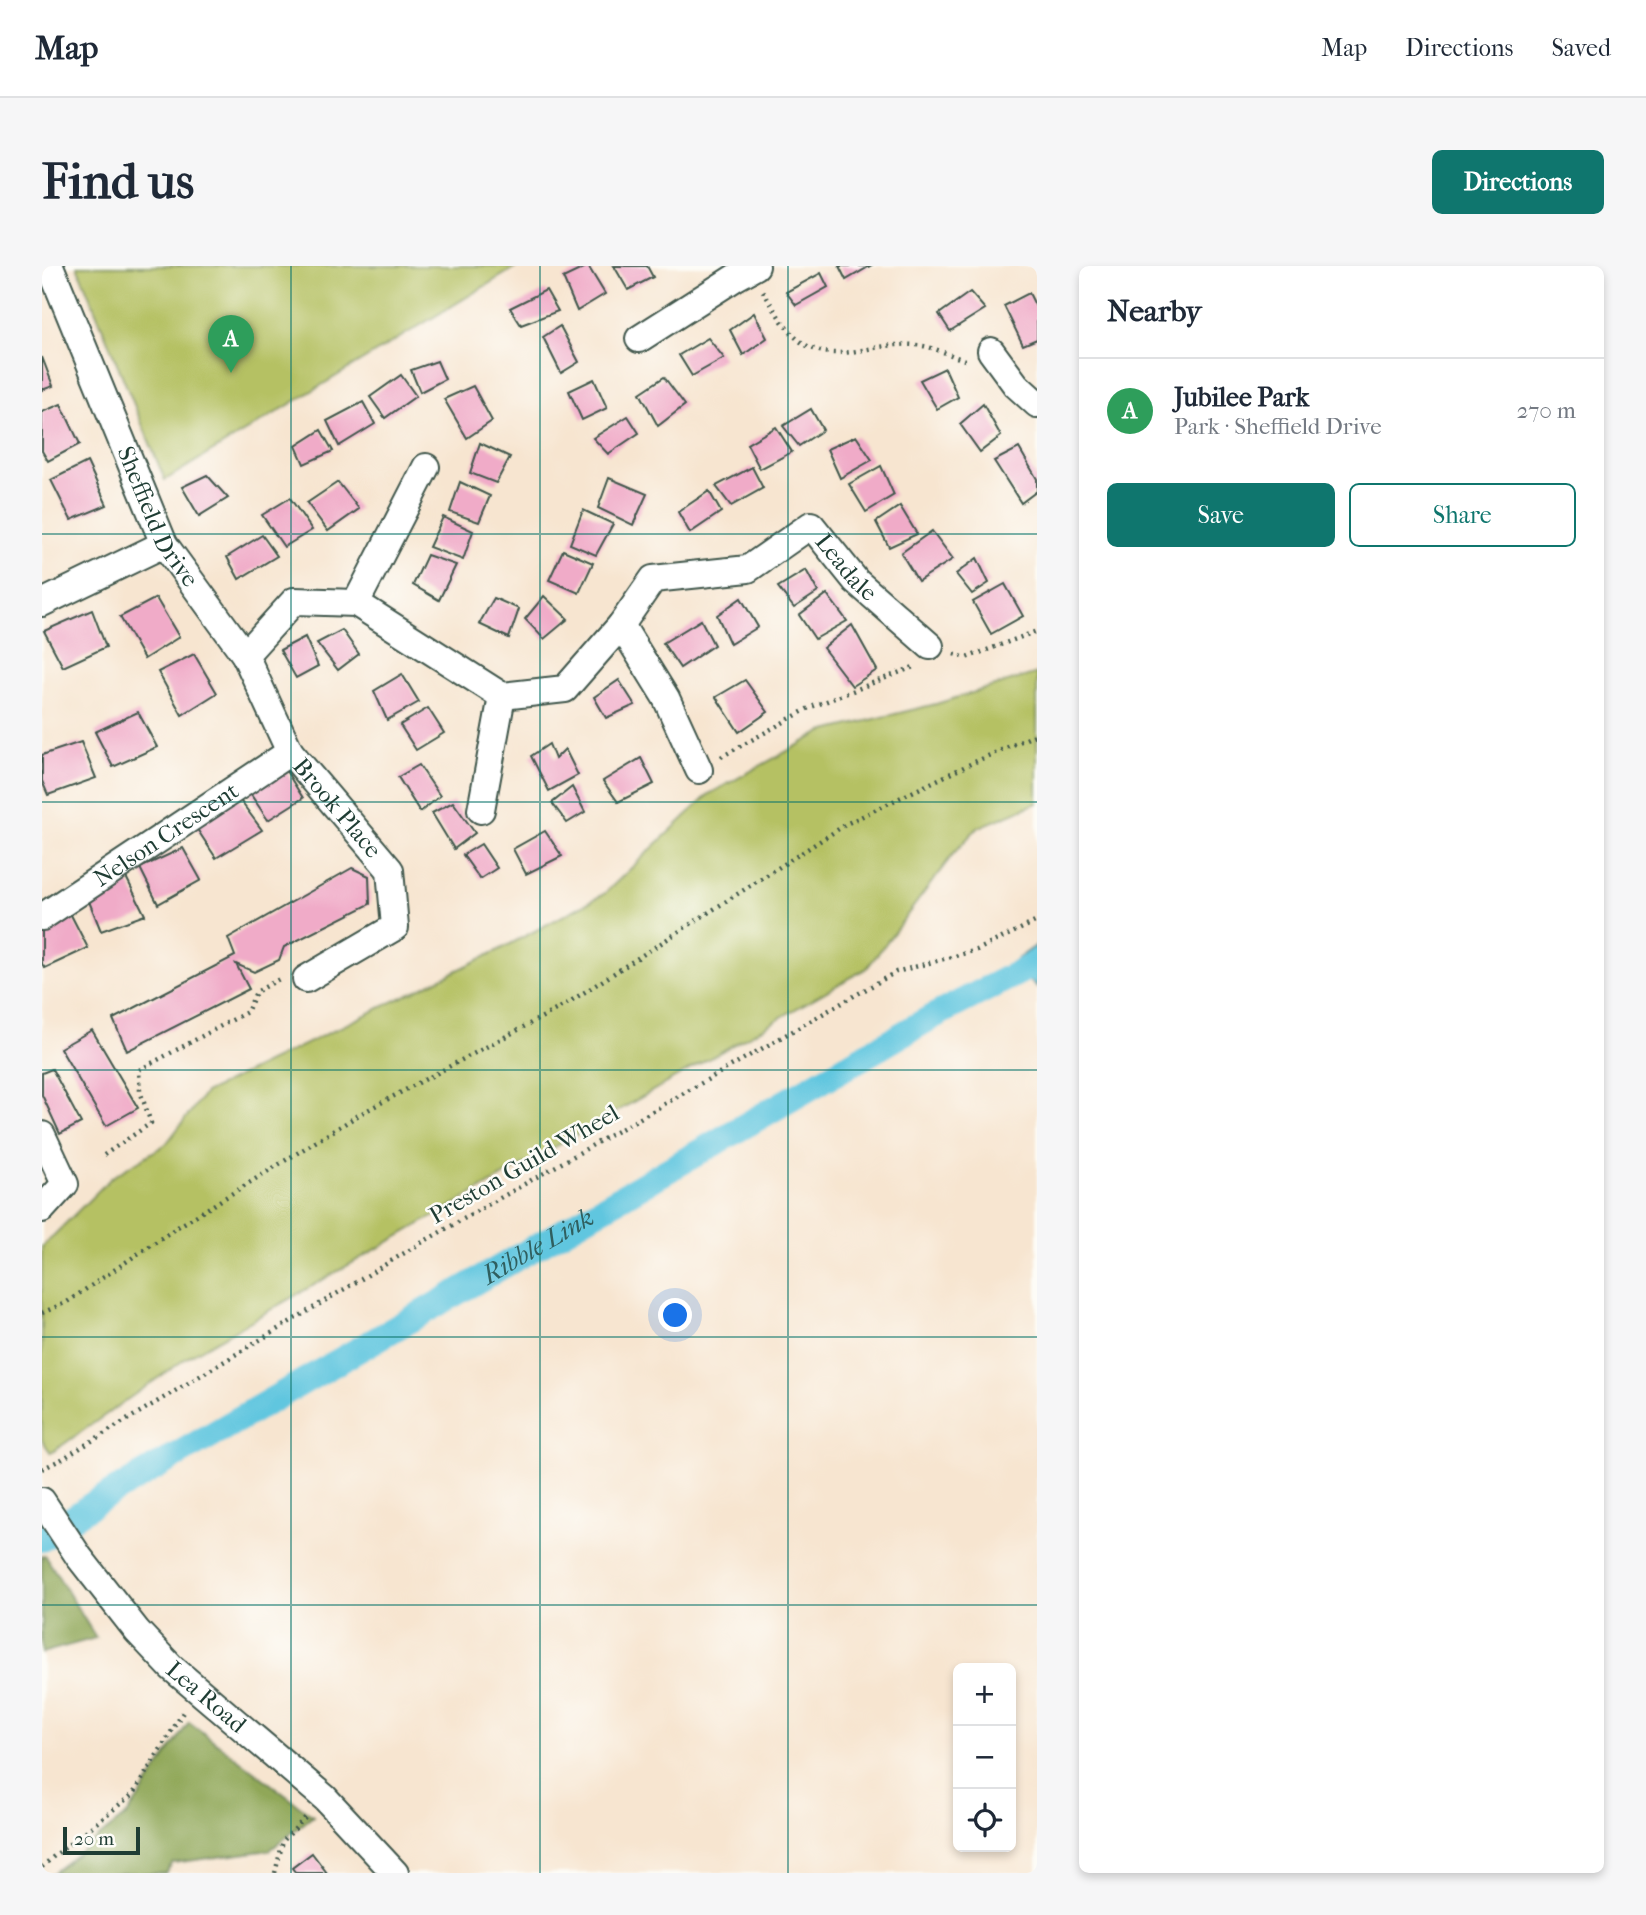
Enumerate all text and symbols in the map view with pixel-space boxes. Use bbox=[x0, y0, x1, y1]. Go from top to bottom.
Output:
text: Map bbox=[35, 29, 98, 68]
text: Map bbox=[1321, 34, 1367, 62]
text: Directions bbox=[1405, 34, 1513, 62]
text: Saved bbox=[1551, 34, 1611, 62]
button: Directions bbox=[1432, 150, 1604, 214]
text: Find us bbox=[42, 153, 194, 211]
text: Nearby bbox=[1107, 294, 1202, 329]
pin: A bbox=[208, 315, 254, 373]
text: Jubilee Park bbox=[1174, 382, 1309, 413]
text: A bbox=[1123, 397, 1137, 424]
text: 270 m bbox=[1516, 397, 1576, 424]
text: Park · Sheffield Drive bbox=[1174, 413, 1382, 440]
street label: Sheffield Drive bbox=[111, 442, 205, 592]
button: Save bbox=[1107, 483, 1335, 547]
button: Share bbox=[1349, 483, 1576, 547]
street label: Leadale bbox=[810, 528, 883, 607]
street label: Brook Place bbox=[287, 752, 388, 864]
street label: Nelson Crescent bbox=[88, 776, 244, 893]
street label: Preston Guild Wheel bbox=[424, 1098, 624, 1230]
water label: Ribble Link bbox=[474, 1201, 599, 1291]
your location bbox=[658, 1298, 692, 1332]
street label: Lea Road bbox=[161, 1655, 253, 1739]
map controls bbox=[953, 1663, 1016, 1852]
button: + bbox=[953, 1663, 1016, 1726]
button: − bbox=[953, 1726, 1016, 1789]
button: locate bbox=[953, 1789, 1016, 1852]
scale bar bbox=[63, 1824, 140, 1856]
text: 20 m bbox=[74, 1828, 114, 1850]

